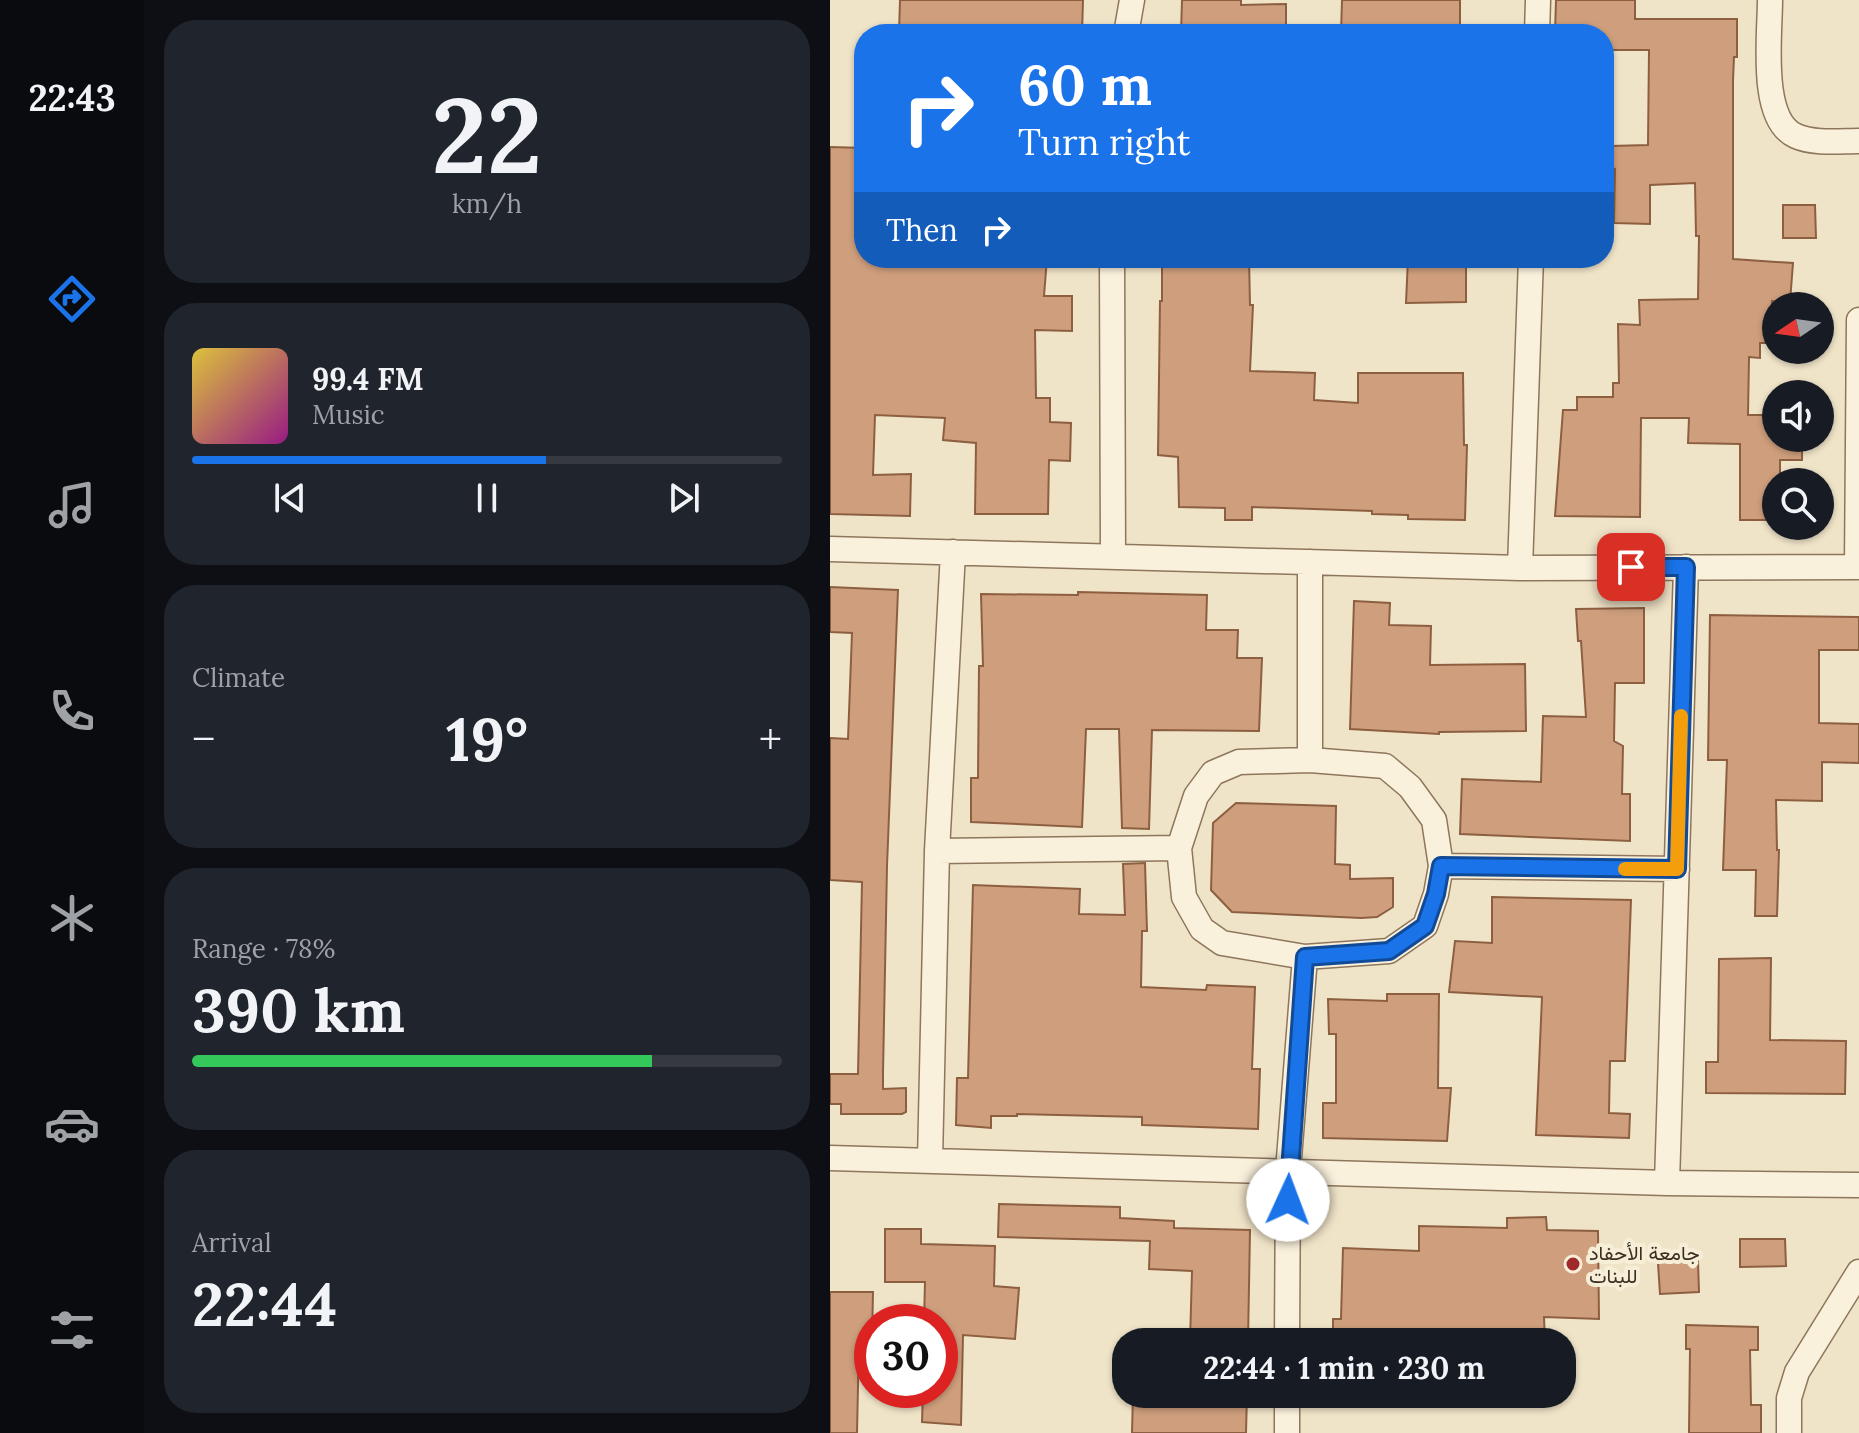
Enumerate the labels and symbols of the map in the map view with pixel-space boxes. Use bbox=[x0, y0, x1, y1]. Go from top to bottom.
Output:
north arrow bbox=[1762, 292, 1834, 364]
pin bbox=[1597, 533, 1665, 601]
position arrow bbox=[1246, 1158, 1330, 1242]
place label: جامعة الأحفاد للبنات bbox=[1589, 1240, 1700, 1288]
marker: جامعة الأحفاد للبنات bbox=[1564, 1255, 1582, 1273]
speed limit sign: 30 bbox=[854, 1304, 958, 1408]

